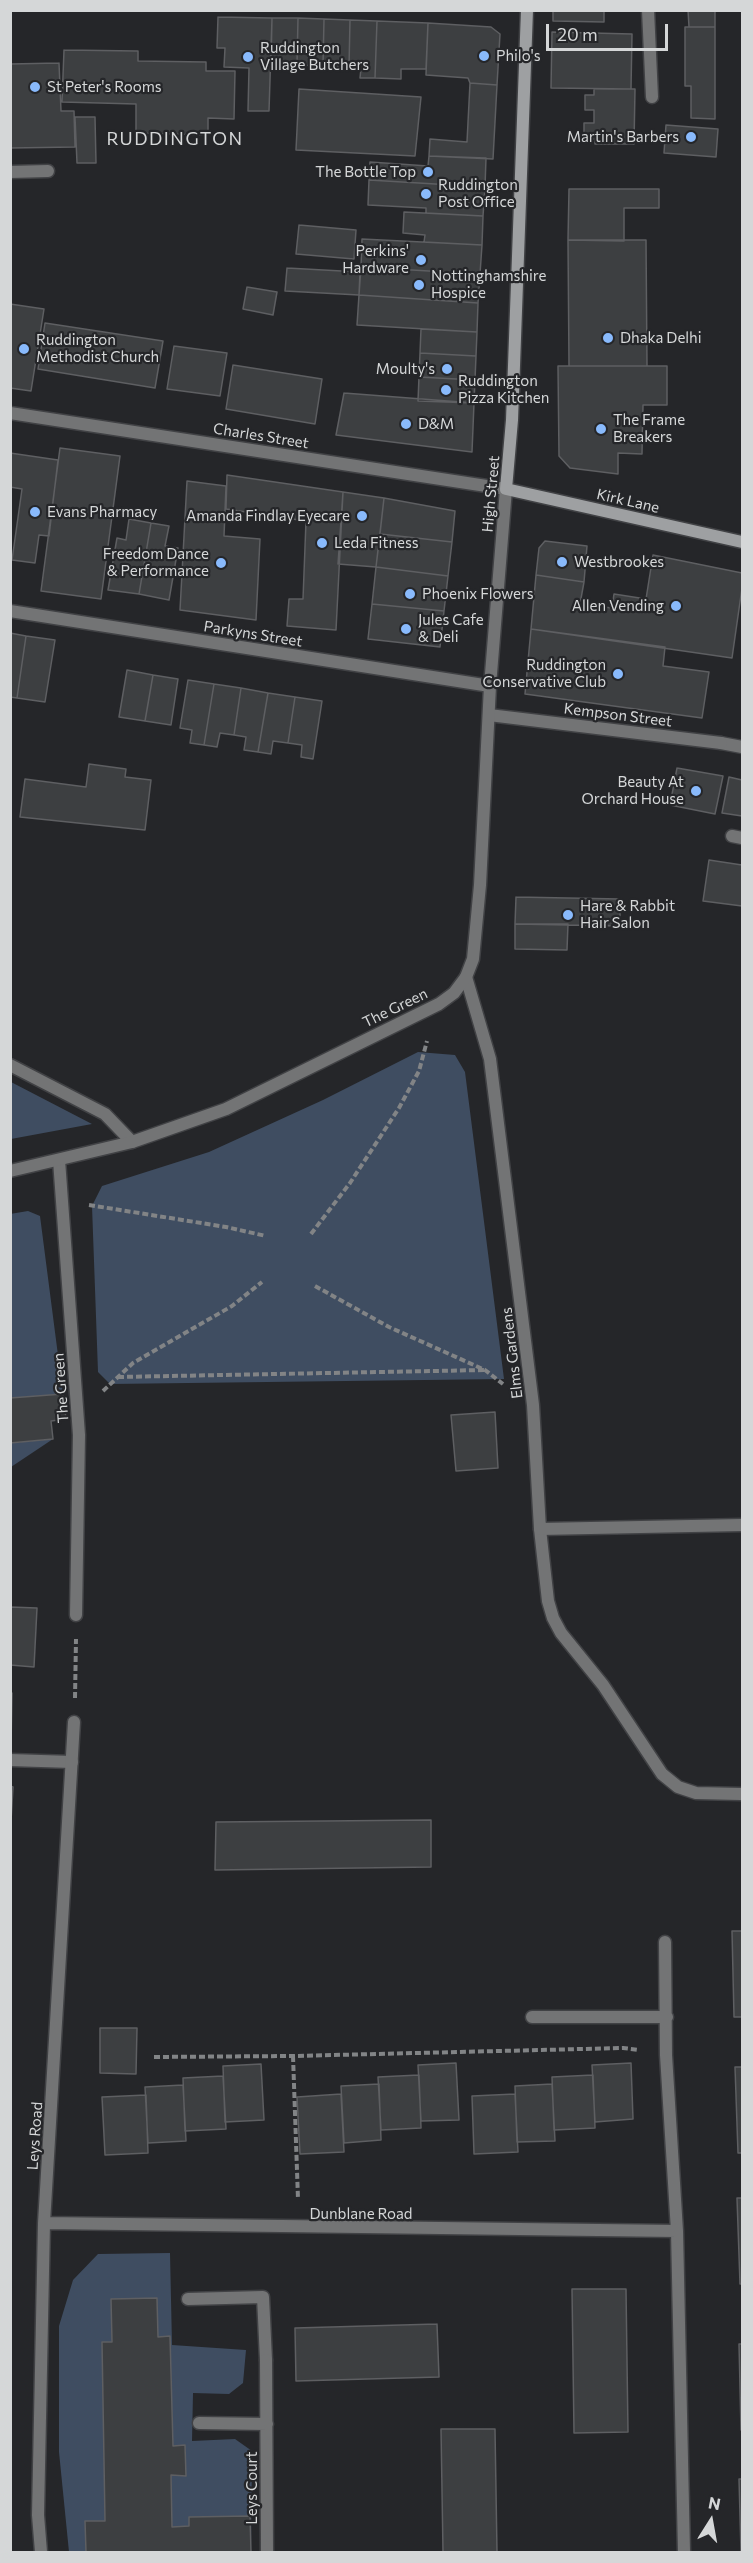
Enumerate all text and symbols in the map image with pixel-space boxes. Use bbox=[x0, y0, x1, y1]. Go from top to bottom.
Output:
scale bar bbox=[549, 12, 670, 50]
text: 20 m bbox=[557, 23, 598, 45]
place label: Ruddington Village Butchers bbox=[260, 39, 369, 74]
place label: Philo's bbox=[496, 47, 540, 65]
marker: Philo's bbox=[477, 49, 491, 63]
marker: Ruddington Village Butchers bbox=[241, 50, 255, 64]
place label: St Peter's Rooms bbox=[47, 78, 162, 96]
marker: St Peter's Rooms bbox=[28, 80, 42, 94]
district label: RUDDINGTON bbox=[106, 128, 244, 150]
place label: Martin's Barbers bbox=[567, 128, 679, 146]
marker: Martin's Barbers bbox=[684, 130, 698, 144]
place label: The Bottle Top bbox=[315, 163, 416, 181]
marker: The Bottle Top bbox=[421, 165, 435, 179]
place label: Ruddington Post Office bbox=[438, 176, 518, 211]
marker: Ruddington Post Office bbox=[419, 187, 433, 201]
place label: Perkins' Hardware bbox=[342, 242, 409, 277]
marker: Perkins' Hardware bbox=[414, 253, 428, 267]
place label: Nottinghamshire Hospice bbox=[431, 267, 546, 302]
marker: Nottinghamshire Hospice bbox=[412, 278, 426, 292]
place label: Dhaka Delhi bbox=[620, 329, 702, 347]
place label: Ruddington Methodist Church bbox=[36, 331, 159, 366]
marker: Dhaka Delhi bbox=[601, 331, 615, 345]
marker: Ruddington Methodist Church bbox=[17, 342, 31, 356]
place label: Moulty's bbox=[376, 360, 435, 378]
marker: Moulty's bbox=[440, 362, 454, 376]
place label: Ruddington Pizza Kitchen bbox=[458, 372, 549, 407]
marker: Ruddington Pizza Kitchen bbox=[439, 383, 453, 397]
place label: The Frame Breakers bbox=[613, 411, 685, 446]
place label: D&M bbox=[418, 415, 454, 433]
marker: D&M bbox=[399, 417, 413, 431]
street label: Charles Street bbox=[212, 420, 310, 452]
marker: The Frame Breakers bbox=[594, 422, 608, 436]
street label: High Street bbox=[479, 455, 503, 533]
street label: Kirk Lane bbox=[595, 485, 661, 517]
place label: Evans Pharmacy bbox=[47, 503, 157, 521]
marker: Evans Pharmacy bbox=[28, 505, 42, 519]
place label: Amanda Findlay Eyecare bbox=[186, 507, 350, 525]
marker: Amanda Findlay Eyecare bbox=[355, 509, 369, 523]
place label: Leda Fitness bbox=[334, 534, 419, 552]
marker: Leda Fitness bbox=[315, 536, 329, 550]
place label: Freedom Dance & Performance bbox=[103, 545, 209, 580]
place label: Westbrookes bbox=[574, 553, 664, 571]
marker: Westbrookes bbox=[555, 555, 569, 569]
marker: Freedom Dance & Performance bbox=[214, 556, 228, 570]
place label: Phoenix Flowers bbox=[422, 585, 534, 603]
marker: Phoenix Flowers bbox=[403, 587, 417, 601]
place label: Allen Vending bbox=[572, 597, 664, 615]
marker: Allen Vending bbox=[669, 599, 683, 613]
place label: Jules Cafe & Deli bbox=[418, 611, 484, 646]
street label: Parkyns Street bbox=[202, 617, 304, 651]
marker: Jules Cafe & Deli bbox=[399, 622, 413, 636]
place label: Ruddington Conservative Club bbox=[482, 656, 606, 691]
marker: Ruddington Conservative Club bbox=[611, 667, 625, 681]
street label: Kempson Street bbox=[563, 699, 673, 731]
place label: Beauty At Orchard House bbox=[582, 773, 684, 808]
marker: Beauty At Orchard House bbox=[689, 784, 703, 798]
place label: Hare & Rabbit Hair Salon bbox=[580, 897, 675, 932]
marker: Hare & Rabbit Hair Salon bbox=[561, 908, 575, 922]
street label: The Green bbox=[360, 985, 430, 1031]
street label: Elms Gardens bbox=[497, 1306, 527, 1400]
street label: The Green bbox=[50, 1352, 72, 1424]
street label: Leys Road bbox=[24, 2101, 46, 2171]
street label: Dunblane Road bbox=[310, 2205, 412, 2223]
street label: Leys Court bbox=[243, 2451, 261, 2525]
north arrow bbox=[681, 2491, 741, 2551]
text: N bbox=[707, 2492, 722, 2513]

